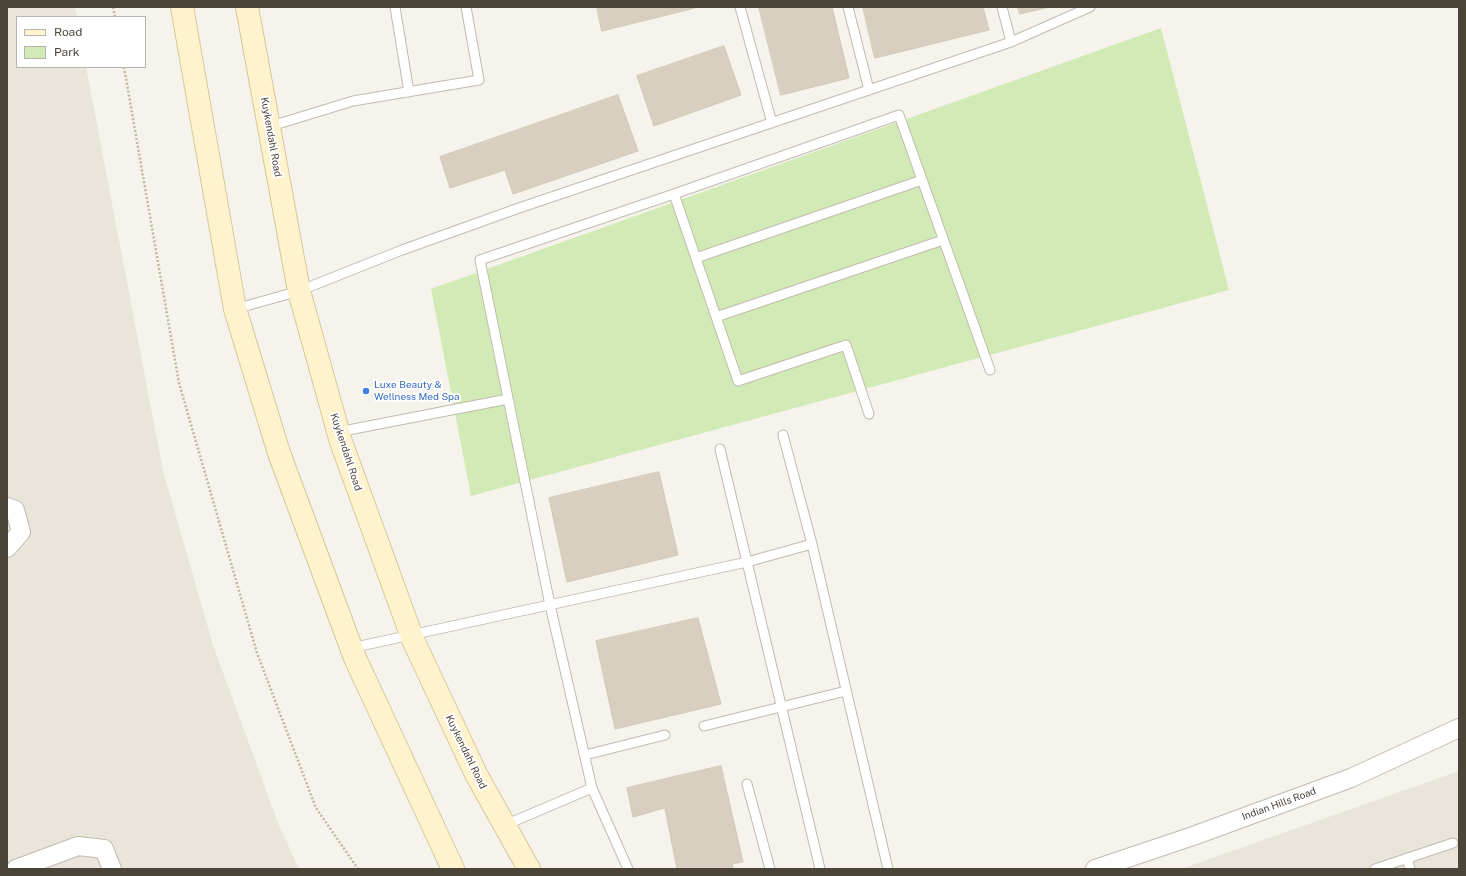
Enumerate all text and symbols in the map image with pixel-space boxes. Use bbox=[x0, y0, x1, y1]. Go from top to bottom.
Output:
legend bbox=[16, 16, 146, 68]
text: Road bbox=[54, 25, 82, 39]
text: Park bbox=[54, 45, 80, 59]
street label: Kuykendahl Road bbox=[258, 96, 284, 178]
place label: Luxe Beauty & Wellness Med Spa bbox=[374, 379, 460, 402]
marker: Luxe Beauty & Wellness Med Spa bbox=[361, 386, 371, 396]
street label: Kuykendahl Road bbox=[328, 412, 364, 492]
street label: Kuykendahl Road bbox=[443, 713, 489, 791]
street label: Indian Hills Road bbox=[1240, 785, 1318, 823]

